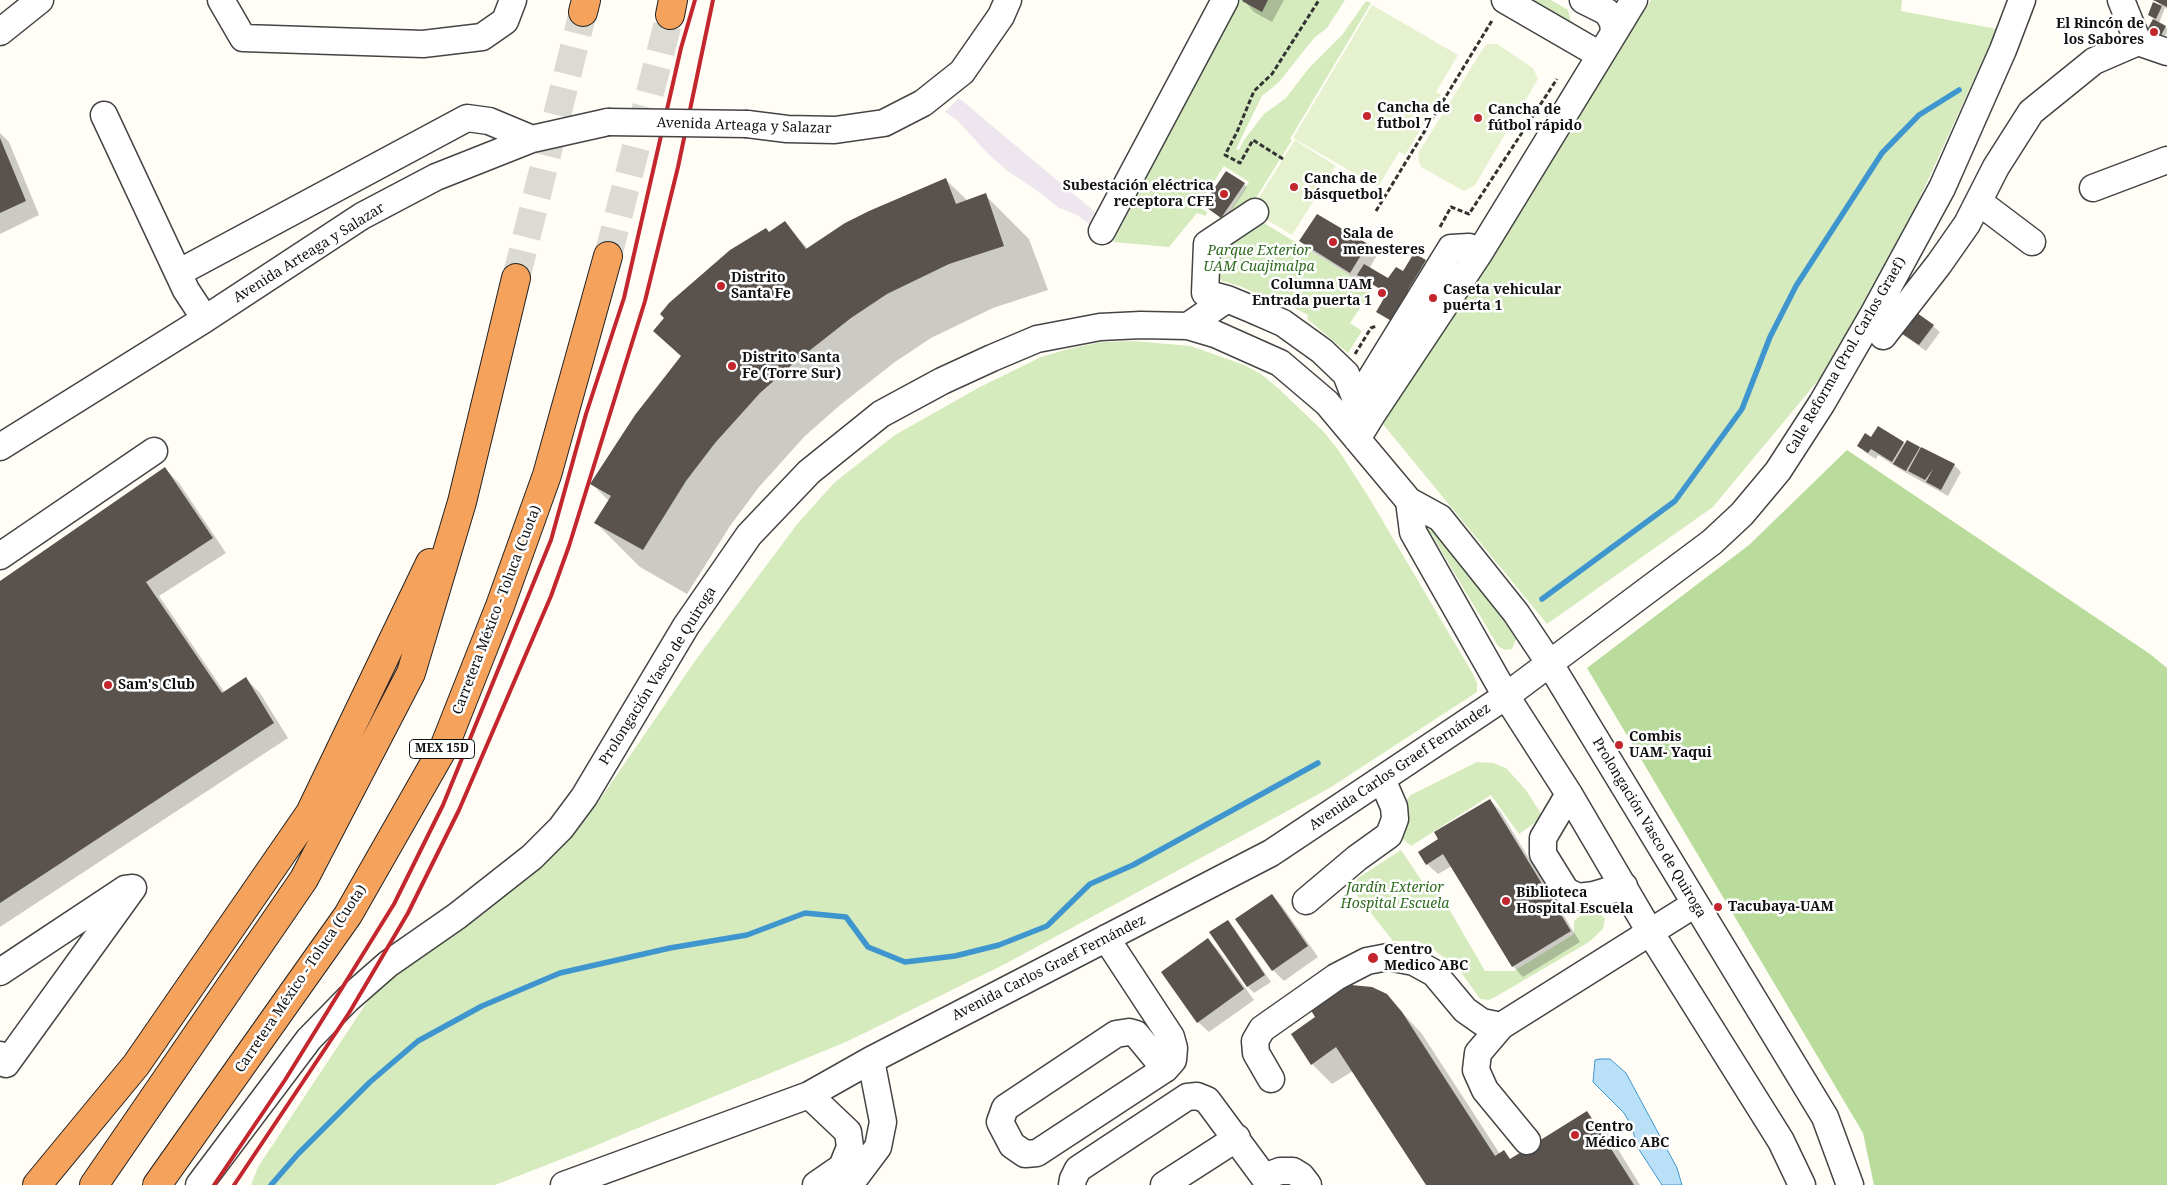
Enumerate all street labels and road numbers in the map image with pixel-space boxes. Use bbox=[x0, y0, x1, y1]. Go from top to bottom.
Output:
street label: Avenida Arteaga y Salazar bbox=[656, 115, 832, 137]
street label: Avenida Arteaga y Salazar bbox=[230, 200, 388, 306]
street label: Calle Reforma (Prol. Carlos Graef) bbox=[1782, 254, 1910, 458]
street label: Carretera México - Toluca (Cuota) bbox=[449, 503, 545, 717]
street label: Prolongación Vasco de Quiroga bbox=[596, 584, 720, 768]
street label: Avenida Carlos Graef Fernández bbox=[1306, 700, 1494, 834]
street label: Prolongación Vasco de Quiroga bbox=[1588, 735, 1710, 921]
road number: MEX 15D bbox=[410, 740, 474, 759]
street label: Carretera México - Toluca (Cuota) bbox=[232, 882, 370, 1076]
street label: Avenida Carlos Graef Fernández bbox=[949, 912, 1149, 1024]

